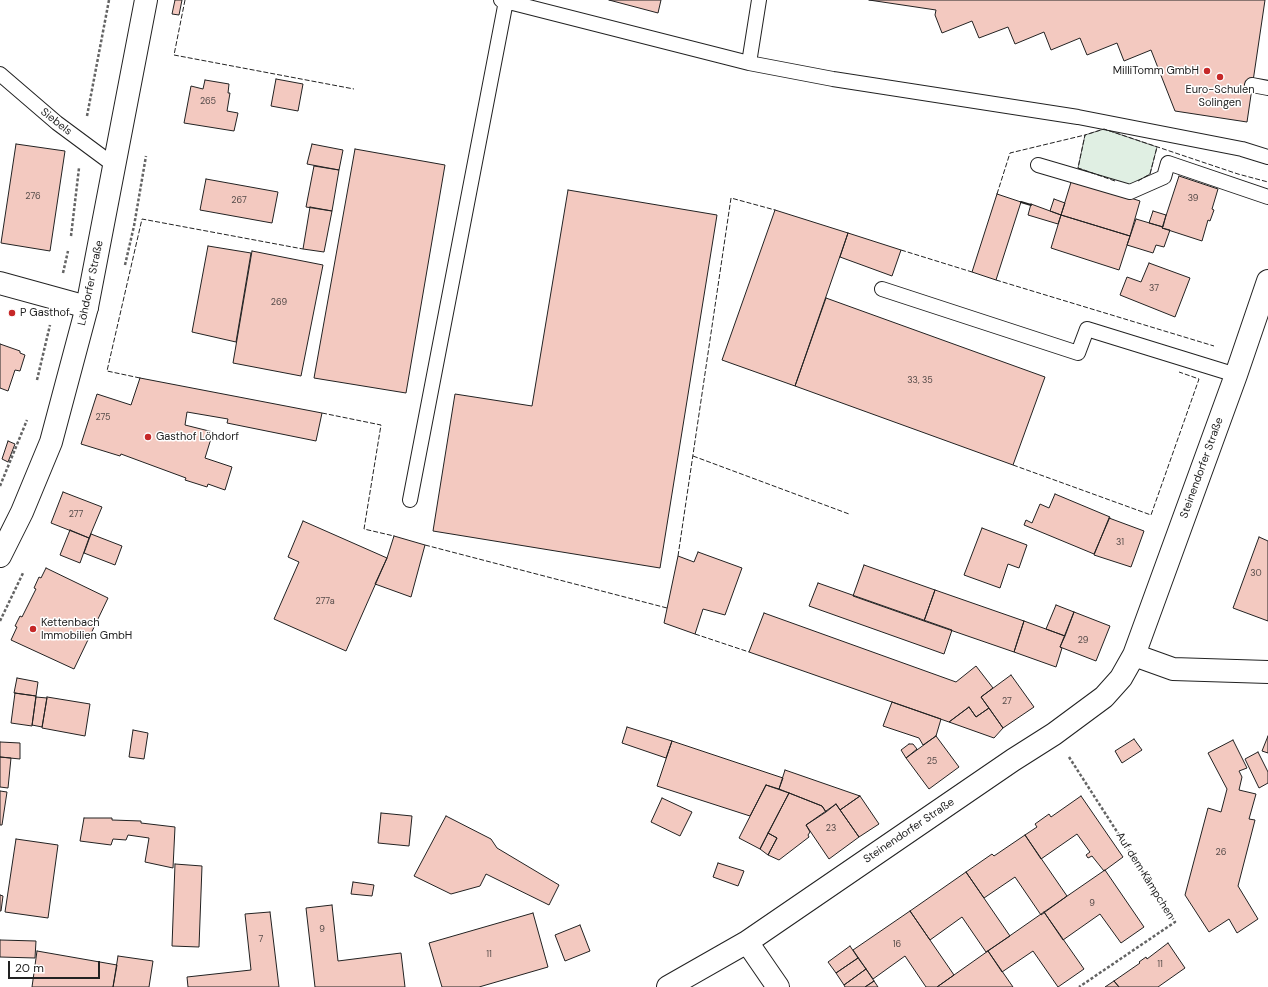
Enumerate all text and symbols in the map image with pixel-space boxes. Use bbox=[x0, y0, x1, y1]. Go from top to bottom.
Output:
place label: MilliTomm GmbH bbox=[1113, 64, 1199, 78]
marker: MilliTomm GmbH bbox=[1202, 66, 1212, 76]
marker: Euro-Schulen Solingen bbox=[1215, 72, 1225, 82]
place label: Euro-Schulen Solingen bbox=[1185, 83, 1255, 109]
house number: 265 bbox=[200, 97, 216, 107]
street label: Siebels bbox=[38, 106, 74, 138]
house number: 276 bbox=[25, 192, 41, 202]
house number: 39 bbox=[1188, 194, 1198, 204]
house number: 267 bbox=[231, 196, 247, 206]
street label: Löhdorfer Straße bbox=[76, 239, 106, 327]
house number: 37 bbox=[1149, 284, 1159, 294]
house number: 269 bbox=[271, 298, 287, 308]
place label: P Gasthof bbox=[20, 306, 70, 320]
marker: P Gasthof bbox=[7, 308, 17, 318]
house number: 33, 35 bbox=[907, 376, 933, 386]
house number: 275 bbox=[95, 413, 111, 423]
street label: Steinendorfer Straße bbox=[1178, 416, 1226, 520]
place label: Gasthof Löhdorf bbox=[156, 430, 239, 444]
marker: Gasthof Löhdorf bbox=[143, 432, 153, 442]
house number: 277 bbox=[69, 510, 83, 520]
house number: 31 bbox=[1116, 538, 1124, 548]
house number: 30 bbox=[1250, 569, 1262, 579]
house number: 277a bbox=[315, 597, 335, 607]
place label: Kettenbach Immobilien GmbH bbox=[41, 616, 132, 642]
marker: Kettenbach Immobilien GmbH bbox=[28, 624, 38, 634]
house number: 29 bbox=[1078, 636, 1088, 646]
house number: 27 bbox=[1002, 697, 1012, 707]
house number: 25 bbox=[927, 757, 937, 767]
street label: Steinendorfer Straße bbox=[861, 796, 957, 866]
house number: 23 bbox=[826, 824, 836, 834]
street label: Auf dem Kämpchen bbox=[1113, 830, 1177, 922]
house number: 26 bbox=[1216, 848, 1226, 858]
house number: 9 bbox=[1089, 899, 1095, 909]
house number: 9 bbox=[319, 925, 325, 935]
house number: 7 bbox=[259, 935, 263, 945]
house number: 16 bbox=[893, 940, 901, 950]
house number: 11 bbox=[486, 950, 492, 960]
scale bar bbox=[10, 953, 102, 979]
text: 20 m bbox=[15, 960, 44, 976]
house number: 11 bbox=[1157, 960, 1163, 970]

